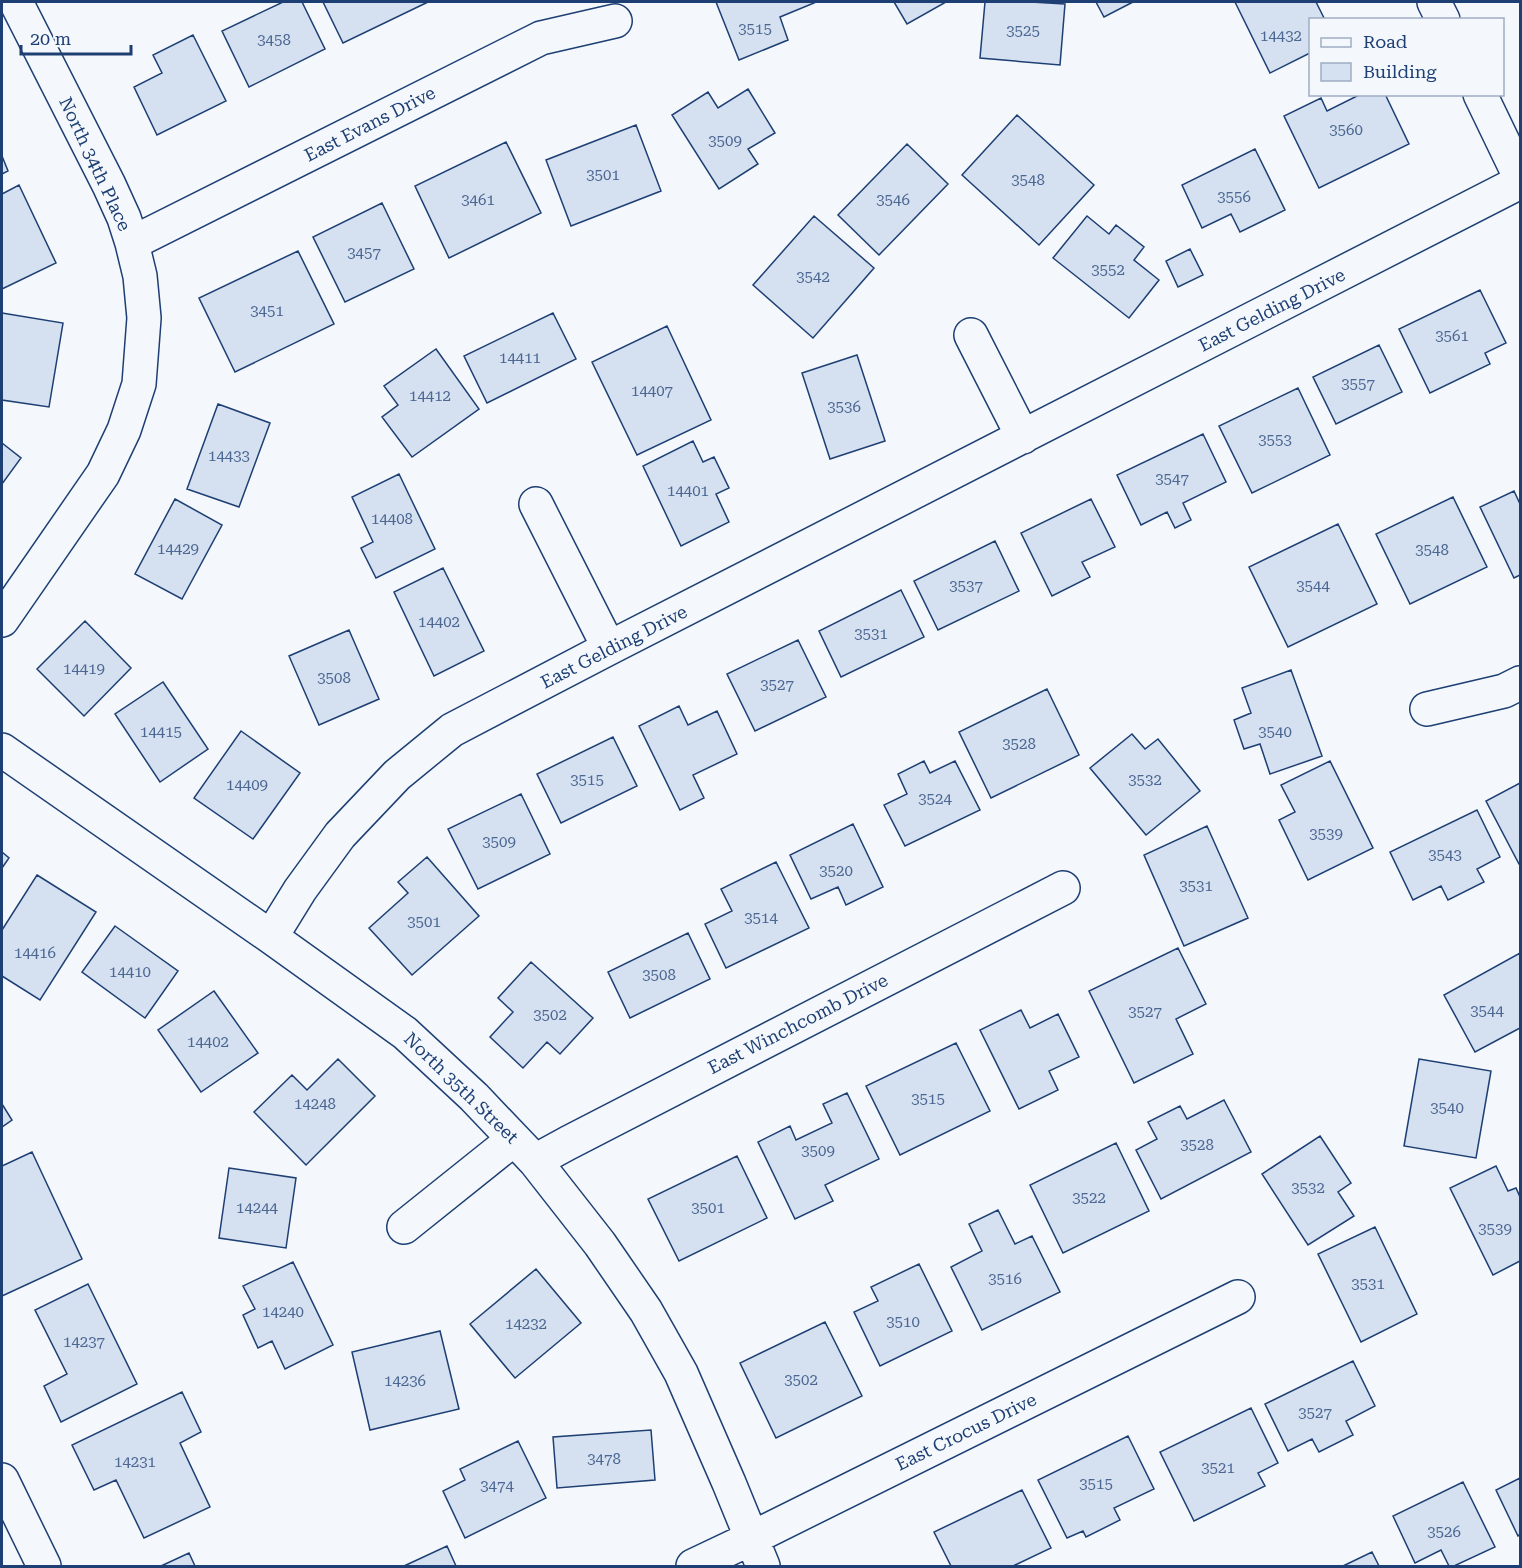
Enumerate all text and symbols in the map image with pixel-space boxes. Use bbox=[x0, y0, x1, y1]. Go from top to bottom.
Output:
scale bar bbox=[21, 18, 130, 56]
legend bbox=[1309, 18, 1504, 96]
house number: 3515 bbox=[738, 20, 772, 38]
house number: 3525 bbox=[1006, 22, 1040, 40]
house number: 14432 bbox=[1260, 27, 1302, 45]
text: 20 m bbox=[30, 28, 71, 49]
house number: 3458 bbox=[257, 31, 291, 49]
text: Road bbox=[1363, 31, 1408, 52]
text: Building bbox=[1363, 61, 1437, 82]
street label: East Evans Drive bbox=[301, 81, 439, 166]
street label: North 34th Place bbox=[55, 93, 136, 234]
house number: 3560 bbox=[1329, 121, 1363, 139]
house number: 3509 bbox=[708, 132, 742, 150]
house number: 3501 bbox=[586, 166, 620, 184]
house number: 3548 bbox=[1011, 171, 1045, 189]
house number: 3556 bbox=[1217, 188, 1251, 206]
house number: 3461 bbox=[461, 191, 495, 209]
house number: 3546 bbox=[876, 191, 910, 209]
house number: 3457 bbox=[347, 244, 381, 262]
house number: 3552 bbox=[1091, 261, 1125, 279]
street label: East Gelding Drive bbox=[1195, 263, 1349, 356]
house number: 3542 bbox=[796, 268, 830, 286]
house number: 3451 bbox=[250, 302, 284, 320]
house number: 3561 bbox=[1435, 327, 1469, 345]
house number: 14411 bbox=[499, 349, 541, 367]
house number: 3557 bbox=[1341, 375, 1375, 393]
house number: 14407 bbox=[631, 382, 673, 400]
house number: 14412 bbox=[409, 387, 451, 405]
house number: 3536 bbox=[827, 398, 861, 416]
house number: 3553 bbox=[1258, 431, 1292, 449]
house number: 14433 bbox=[208, 447, 250, 465]
house number: 3547 bbox=[1155, 470, 1189, 488]
house number: 14401 bbox=[667, 482, 709, 500]
house number: 14408 bbox=[371, 510, 413, 528]
house number: 14429 bbox=[157, 540, 199, 558]
house number: 3548 bbox=[1415, 541, 1449, 559]
house number: 3537 bbox=[949, 577, 983, 595]
house number: 3544 bbox=[1296, 577, 1330, 595]
street label: East Gelding Drive bbox=[537, 600, 691, 693]
house number: 14402 bbox=[418, 613, 460, 631]
house number: 3531 bbox=[854, 625, 888, 643]
house number: 14419 bbox=[63, 660, 105, 678]
house number: 3508 bbox=[317, 669, 351, 687]
house number: 3527 bbox=[760, 676, 794, 694]
house number: 14415 bbox=[140, 723, 182, 741]
house number: 3540 bbox=[1258, 723, 1292, 741]
house number: 3528 bbox=[1002, 735, 1036, 753]
house number: 3515 bbox=[570, 771, 604, 789]
house number: 3532 bbox=[1128, 771, 1162, 789]
house number: 14409 bbox=[226, 776, 268, 794]
house number: 3524 bbox=[918, 790, 952, 808]
house number: 3539 bbox=[1309, 825, 1343, 843]
house number: 3509 bbox=[482, 833, 516, 851]
house number: 3543 bbox=[1428, 846, 1462, 864]
house number: 3520 bbox=[819, 862, 853, 880]
house number: 3531 bbox=[1179, 877, 1213, 895]
house number: 3514 bbox=[744, 909, 778, 927]
house number: 3501 bbox=[407, 913, 441, 931]
house number: 14416 bbox=[14, 944, 56, 962]
house number: 14410 bbox=[109, 963, 151, 981]
house number: 3508 bbox=[642, 966, 676, 984]
street label: East Winchcomb Drive bbox=[704, 969, 891, 1078]
house number: 3544 bbox=[1470, 1002, 1504, 1020]
house number: 3527 bbox=[1128, 1003, 1162, 1021]
house number: 3502 bbox=[533, 1006, 567, 1024]
street label: North 35th Street bbox=[400, 1028, 523, 1148]
house number: 14402 bbox=[187, 1033, 229, 1051]
house number: 3515 bbox=[911, 1090, 945, 1108]
house number: 14248 bbox=[294, 1095, 336, 1113]
house number: 3540 bbox=[1430, 1099, 1464, 1117]
house number: 3528 bbox=[1180, 1136, 1214, 1154]
house number: 3509 bbox=[801, 1142, 835, 1160]
house number: 3532 bbox=[1291, 1179, 1325, 1197]
house number: 3522 bbox=[1072, 1189, 1106, 1207]
house number: 14244 bbox=[236, 1199, 279, 1217]
house number: 3501 bbox=[691, 1199, 725, 1217]
house number: 3539 bbox=[1478, 1220, 1512, 1238]
house number: 3516 bbox=[988, 1270, 1022, 1288]
house number: 3531 bbox=[1351, 1275, 1385, 1293]
house number: 14240 bbox=[262, 1303, 304, 1321]
house number: 3510 bbox=[886, 1313, 920, 1331]
house number: 14232 bbox=[505, 1315, 547, 1333]
house number: 14237 bbox=[63, 1333, 105, 1351]
house number: 3502 bbox=[784, 1371, 818, 1389]
house number: 14236 bbox=[384, 1372, 426, 1390]
street label: East Crocus Drive bbox=[892, 1388, 1040, 1475]
house number: 3527 bbox=[1298, 1404, 1332, 1422]
house number: 3478 bbox=[587, 1450, 621, 1468]
house number: 14231 bbox=[114, 1453, 156, 1471]
house number: 3521 bbox=[1201, 1459, 1235, 1477]
house number: 3515 bbox=[1079, 1475, 1113, 1493]
house number: 3474 bbox=[480, 1477, 514, 1495]
house number: 3526 bbox=[1427, 1523, 1461, 1541]

